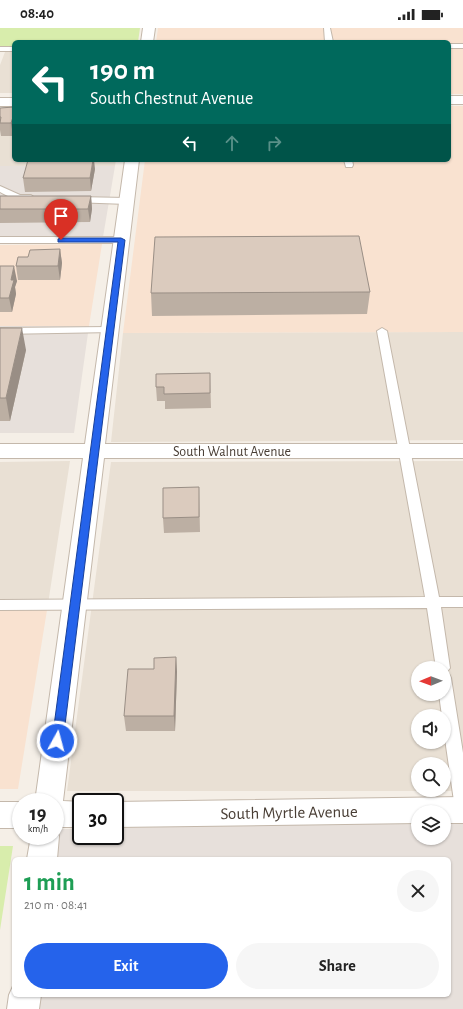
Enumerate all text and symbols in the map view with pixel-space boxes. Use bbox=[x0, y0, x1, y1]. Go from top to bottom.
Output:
text: 08:40 bbox=[20, 6, 54, 21]
icon: left bbox=[24, 56, 76, 108]
text: 190 m bbox=[90, 57, 155, 85]
text: South Chestnut Avenue bbox=[90, 90, 253, 108]
icon: left bbox=[179, 132, 201, 154]
icon: ahead bbox=[221, 132, 243, 154]
icon: right bbox=[263, 132, 285, 154]
pin bbox=[44, 199, 78, 240]
icon: arrive bbox=[50, 205, 72, 227]
street label: South Walnut Avenue bbox=[173, 445, 291, 459]
north arrow bbox=[411, 661, 451, 701]
map controls bbox=[411, 661, 451, 845]
button: sound bbox=[411, 709, 451, 749]
position arrow bbox=[36, 720, 78, 762]
button: search bbox=[411, 757, 451, 797]
speed limit sign: 30 bbox=[72, 793, 124, 845]
street label: South Myrtle Avenue bbox=[220, 803, 358, 823]
text: 19 bbox=[30, 804, 46, 824]
button: layers bbox=[411, 805, 451, 845]
text: km/h bbox=[28, 824, 48, 834]
button: close bbox=[397, 870, 439, 912]
text: 1 min bbox=[24, 871, 75, 895]
text: 210 m · 08:41 bbox=[24, 899, 88, 912]
button: Exit bbox=[24, 943, 228, 989]
button: Share bbox=[236, 943, 439, 989]

